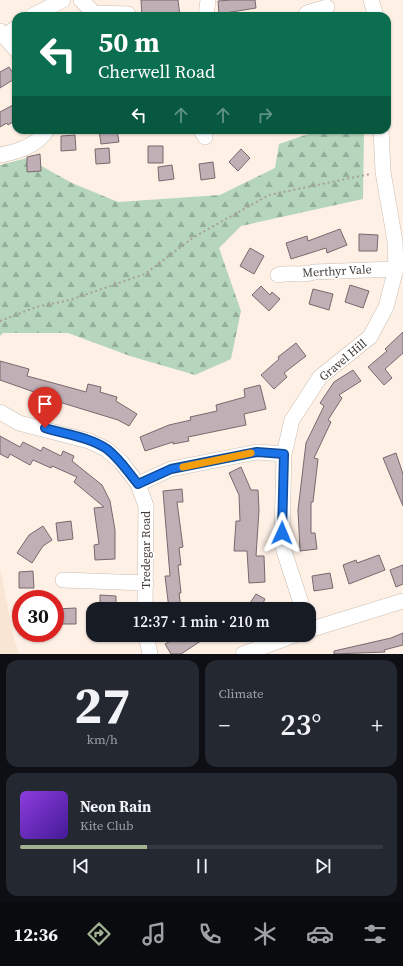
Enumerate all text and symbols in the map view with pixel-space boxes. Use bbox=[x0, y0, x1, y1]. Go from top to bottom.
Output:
text: 50 m bbox=[98, 23, 160, 61]
icon: left bbox=[32, 28, 84, 80]
text: Cherwell Road bbox=[98, 59, 215, 84]
icon: left bbox=[128, 104, 150, 126]
icon: ahead bbox=[170, 104, 192, 126]
icon: ahead bbox=[212, 104, 234, 126]
icon: right bbox=[254, 104, 276, 126]
street label: Merthyr Vale bbox=[302, 261, 372, 281]
street label: Gravel Hill bbox=[316, 335, 370, 385]
pin bbox=[28, 387, 62, 428]
icon: arrive bbox=[34, 393, 56, 415]
street label: Tredegar Road bbox=[138, 511, 154, 589]
position arrow bbox=[261, 512, 303, 554]
speed limit sign: 30 bbox=[12, 590, 64, 642]
text: 12:37 · 1 min · 210 m bbox=[133, 611, 269, 632]
text: 27 bbox=[74, 669, 130, 740]
text: Climate bbox=[219, 685, 264, 702]
text: 23° bbox=[280, 704, 321, 745]
text: − bbox=[219, 710, 230, 740]
text: + bbox=[371, 710, 383, 740]
text: km/h bbox=[87, 731, 118, 748]
text: Neon Rain bbox=[80, 796, 151, 817]
text: Kite Club bbox=[80, 817, 133, 834]
icon: previous bbox=[70, 855, 92, 877]
icon: pause bbox=[191, 855, 213, 877]
icon: next bbox=[312, 855, 334, 877]
icon: directions bbox=[85, 920, 113, 948]
icon: music bbox=[140, 920, 168, 948]
icon: phone bbox=[196, 920, 224, 948]
icon: climate bbox=[251, 920, 279, 948]
icon: car bbox=[306, 920, 334, 948]
icon: filters bbox=[361, 920, 389, 948]
text: 12:36 bbox=[14, 922, 58, 947]

